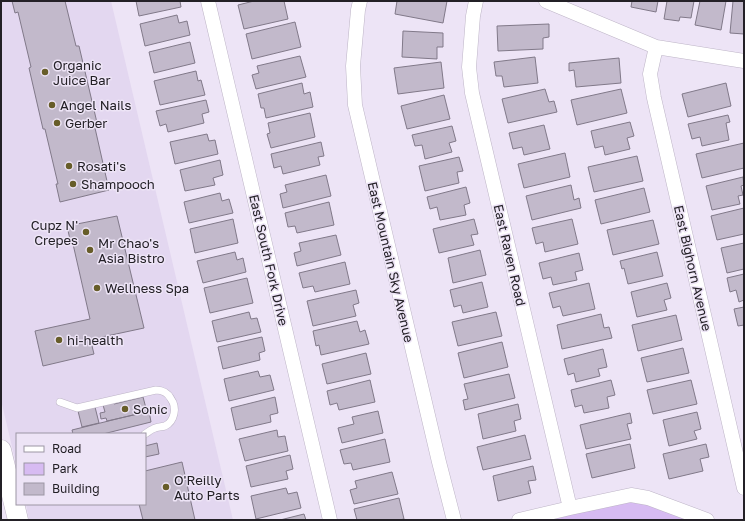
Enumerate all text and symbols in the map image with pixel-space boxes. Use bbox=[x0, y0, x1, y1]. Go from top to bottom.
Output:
place label: Organic Juice Bar bbox=[53, 57, 111, 88]
marker: Organic Juice Bar bbox=[40, 67, 50, 77]
place label: Angel Nails bbox=[60, 97, 132, 113]
marker: Angel Nails bbox=[47, 100, 57, 110]
place label: Gerber bbox=[65, 115, 107, 131]
marker: Gerber bbox=[52, 118, 62, 128]
place label: Rosati's bbox=[77, 158, 126, 174]
marker: Rosati's bbox=[64, 161, 74, 171]
place label: Shampooch bbox=[81, 176, 155, 192]
marker: Shampooch bbox=[68, 179, 78, 189]
street label: East Mountain Sky Avenue bbox=[365, 180, 417, 344]
street label: East South Fork Drive bbox=[246, 193, 292, 327]
street label: East Raven Road bbox=[491, 203, 529, 307]
street label: East Bighorn Avenue bbox=[671, 204, 715, 332]
place label: Cupz N' Crepes bbox=[31, 217, 78, 248]
marker: Cupz N' Crepes bbox=[81, 227, 91, 237]
place label: Mr Chao's Asia Bistro bbox=[98, 235, 165, 266]
marker: Mr Chao's Asia Bistro bbox=[85, 245, 95, 255]
place label: Wellness Spa bbox=[105, 280, 189, 296]
marker: Wellness Spa bbox=[92, 283, 102, 293]
place label: hi-health bbox=[67, 332, 123, 348]
marker: hi-health bbox=[54, 335, 64, 345]
place label: Sonic bbox=[133, 401, 168, 417]
marker: Sonic bbox=[120, 404, 130, 414]
legend bbox=[16, 433, 146, 505]
text: Road bbox=[52, 441, 81, 456]
text: Park bbox=[52, 461, 78, 476]
place label: O'Reilly Auto Parts bbox=[174, 472, 240, 503]
text: Building bbox=[52, 481, 100, 496]
marker: O'Reilly Auto Parts bbox=[161, 482, 171, 492]

